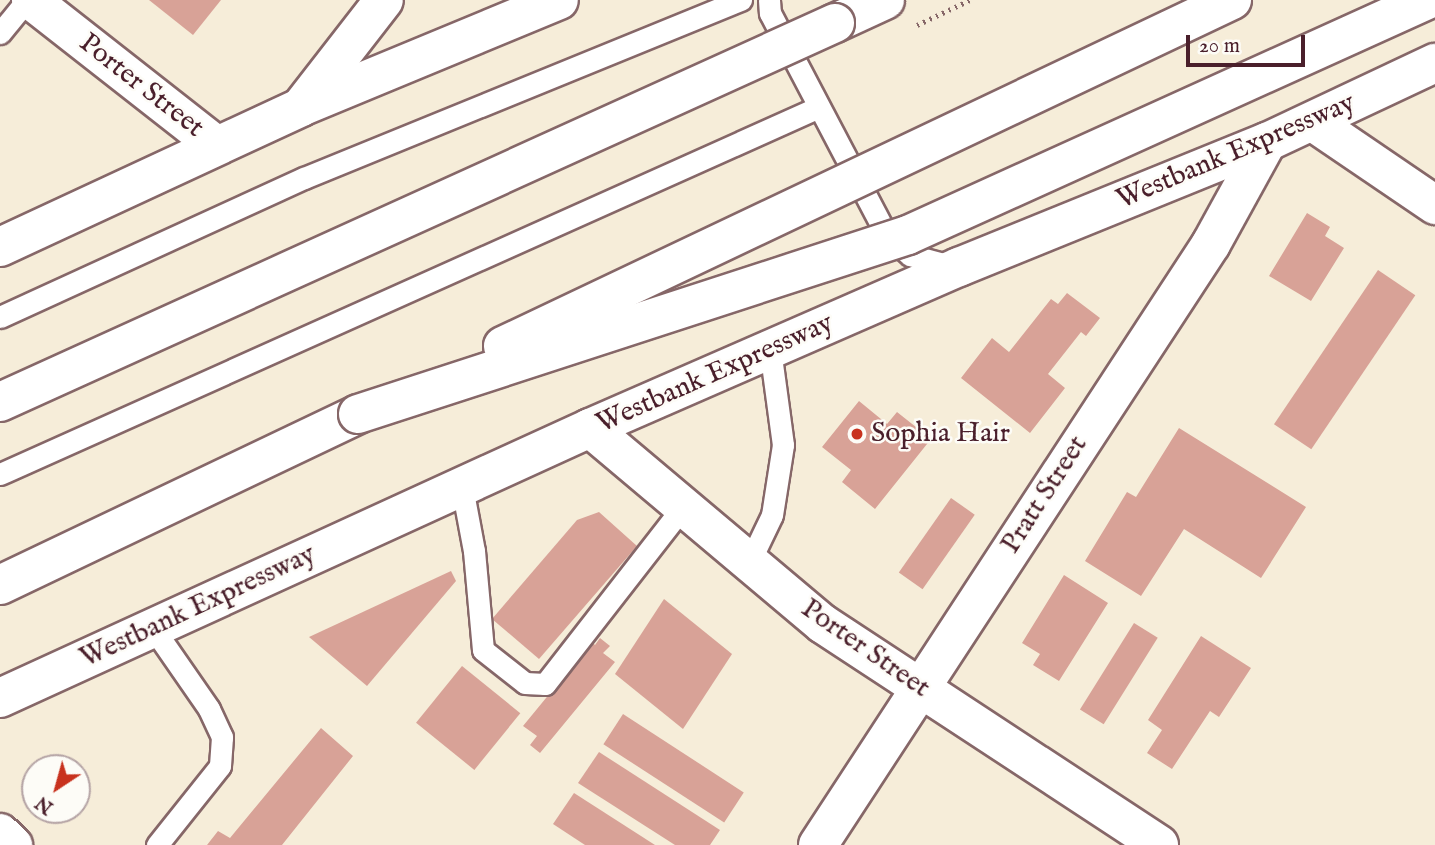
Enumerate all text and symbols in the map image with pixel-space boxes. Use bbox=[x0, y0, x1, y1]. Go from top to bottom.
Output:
scale bar bbox=[1190, 21, 1309, 65]
street label: Porter Street bbox=[72, 27, 210, 145]
text: 20 m bbox=[1199, 33, 1240, 60]
street label: Westbank Expressway bbox=[1112, 87, 1360, 217]
street label: Westbank Expressway bbox=[591, 307, 839, 441]
place label: Sophia Hair bbox=[871, 417, 1010, 451]
marker: Sophia Hair bbox=[849, 426, 865, 442]
street label: Pratt Street bbox=[995, 430, 1095, 560]
street label: Westbank Expressway bbox=[75, 538, 321, 676]
street label: Porter Street bbox=[794, 592, 936, 706]
north arrow bbox=[21, 754, 91, 824]
text: N bbox=[31, 790, 59, 819]

